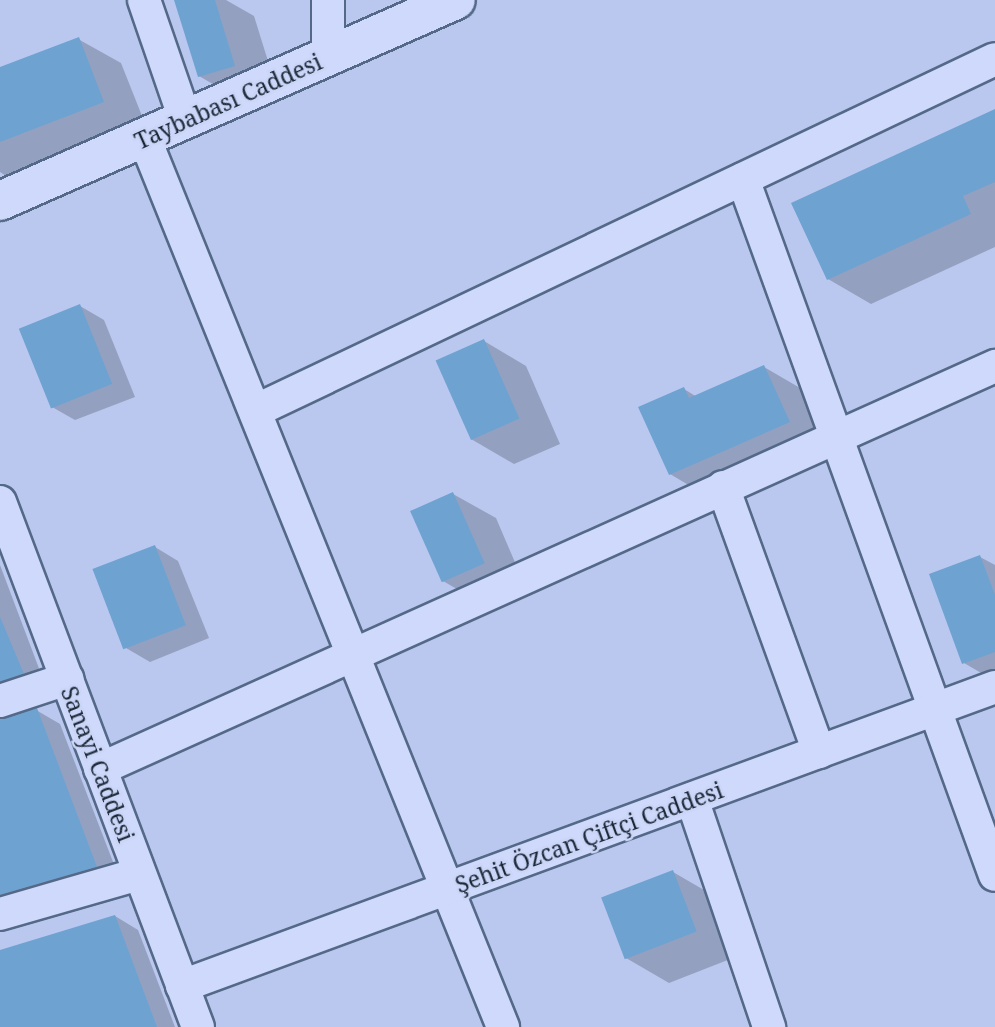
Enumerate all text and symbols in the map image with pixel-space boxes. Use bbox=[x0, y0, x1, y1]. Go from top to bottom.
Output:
street label: Taybabası Caddesi bbox=[130, 47, 326, 155]
street label: Sanayi Caddesi bbox=[56, 682, 140, 846]
street label: Şehit Özcan Çiftçi Caddesi bbox=[451, 776, 727, 898]

